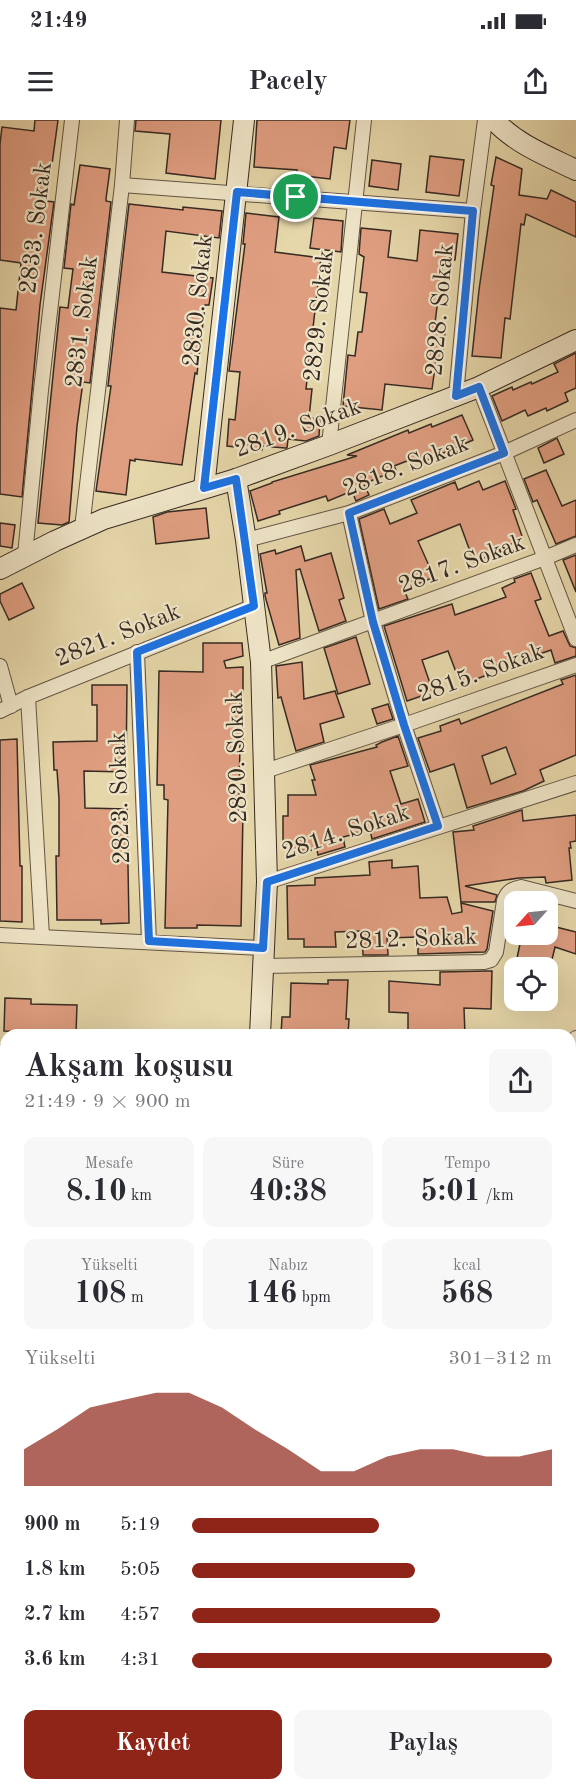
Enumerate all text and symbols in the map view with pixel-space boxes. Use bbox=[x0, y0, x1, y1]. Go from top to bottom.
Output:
text: 21:49 bbox=[30, 10, 87, 32]
icon: menu bbox=[24, 65, 57, 98]
icon: share bbox=[519, 65, 552, 98]
text: Pacely bbox=[248, 68, 328, 95]
street label: 2833. Sokak bbox=[17, 161, 57, 295]
pin bbox=[270, 171, 321, 222]
icon: arrive bbox=[279, 180, 312, 213]
street label: 2830. Sokak bbox=[180, 234, 218, 368]
street label: 2828. Sokak bbox=[423, 243, 459, 377]
street label: 2829. Sokak bbox=[301, 249, 339, 383]
street label: 2831. Sokak bbox=[63, 255, 103, 389]
street label: 2819. Sokak bbox=[232, 395, 364, 463]
street label: 2818. Sokak bbox=[340, 432, 472, 502]
street label: 2817. Sokak bbox=[396, 531, 528, 599]
street label: 2821. Sokak bbox=[52, 600, 184, 672]
street label: 2815. Sokak bbox=[415, 640, 547, 708]
street label: 2820. Sokak bbox=[224, 690, 252, 824]
street label: 2823. Sokak bbox=[107, 731, 135, 865]
street label: 2814. Sokak bbox=[279, 801, 413, 865]
north arrow bbox=[504, 891, 558, 945]
map controls bbox=[504, 891, 558, 1011]
street label: 2812. Sokak bbox=[344, 926, 478, 954]
button: locate bbox=[504, 957, 558, 1011]
button: share bbox=[489, 1049, 552, 1112]
text: Akşam koşusu bbox=[24, 1051, 234, 1084]
text: 21:49 · 9 × 900 m bbox=[24, 1092, 191, 1112]
text: Mesafe bbox=[85, 1156, 133, 1172]
text: Süre bbox=[272, 1156, 304, 1172]
text: Tempo bbox=[444, 1156, 490, 1172]
text: 8.10 bbox=[66, 1177, 127, 1207]
text: 40:38 bbox=[249, 1177, 327, 1207]
text: 5:01 bbox=[420, 1177, 481, 1207]
text: km bbox=[127, 1188, 152, 1204]
text: /km bbox=[481, 1188, 514, 1204]
text: Yükselti bbox=[80, 1258, 138, 1274]
text: Nabız bbox=[268, 1258, 308, 1274]
text: kcal bbox=[453, 1258, 481, 1274]
text: 108 bbox=[74, 1279, 127, 1309]
text: 146 bbox=[245, 1279, 297, 1309]
text: 568 bbox=[441, 1279, 493, 1309]
text: m bbox=[127, 1290, 144, 1306]
text: bpm bbox=[297, 1290, 331, 1306]
text: Yükselti bbox=[24, 1349, 95, 1369]
text: 301–312 m bbox=[449, 1349, 552, 1369]
text: 900 m bbox=[24, 1515, 80, 1535]
text: 5:19 bbox=[120, 1515, 160, 1535]
text: 1.8 km bbox=[24, 1560, 86, 1580]
text: 5:05 bbox=[120, 1560, 160, 1580]
text: 2.7 km bbox=[24, 1605, 86, 1625]
text: 4:57 bbox=[120, 1605, 160, 1625]
text: 3.6 km bbox=[24, 1650, 86, 1670]
text: 4:31 bbox=[120, 1650, 160, 1670]
button: Kaydet bbox=[24, 1710, 282, 1779]
button: Paylaş bbox=[294, 1710, 552, 1779]

